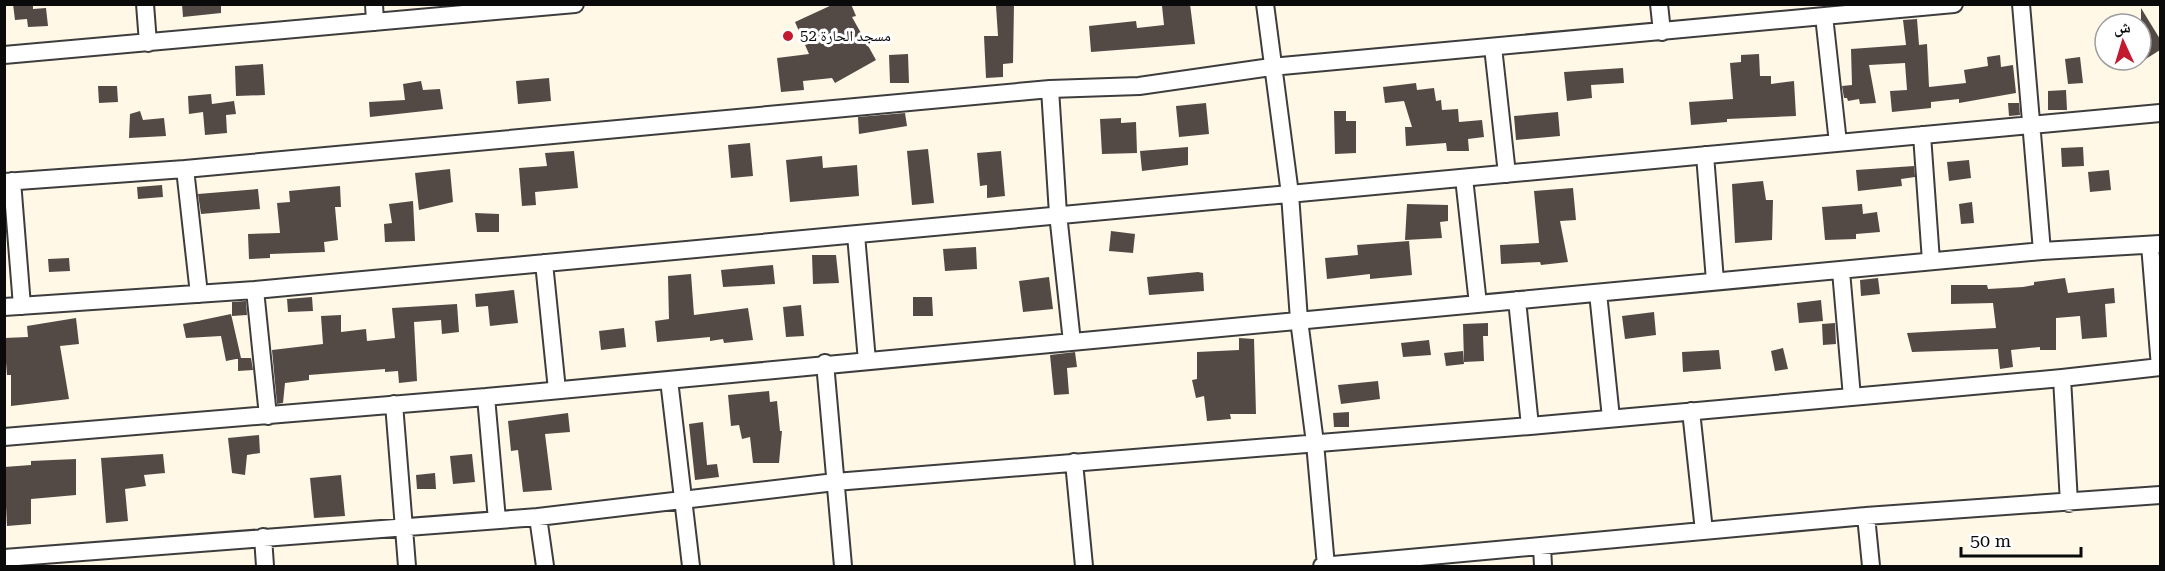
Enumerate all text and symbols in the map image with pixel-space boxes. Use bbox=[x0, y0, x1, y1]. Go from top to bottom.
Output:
north arrow bbox=[2093, 12, 2153, 72]
text: ش bbox=[2113, 17, 2131, 38]
place label: مسجد الحارة 52 bbox=[800, 27, 891, 45]
marker: مسجد الحارة 52 bbox=[781, 29, 795, 43]
scale bar bbox=[1961, 520, 2081, 558]
text: 50 m bbox=[1970, 530, 2011, 551]

